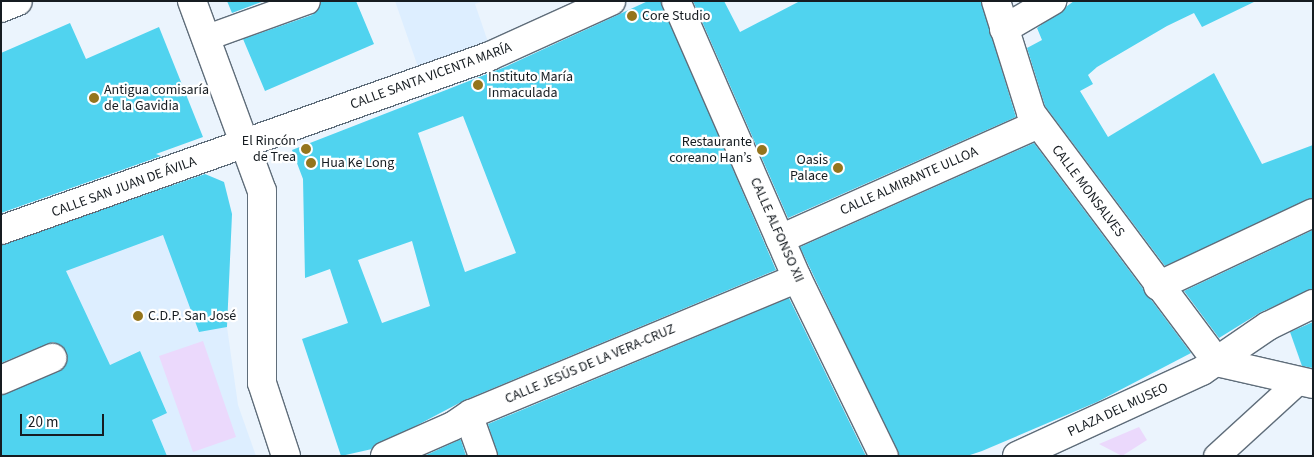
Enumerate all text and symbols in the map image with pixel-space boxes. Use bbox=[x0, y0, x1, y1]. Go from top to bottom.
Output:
place label: Core Studio bbox=[642, 8, 710, 24]
marker: Core Studio bbox=[626, 10, 638, 22]
street label: CALLE SANTA VICENTA MARÍA bbox=[348, 39, 514, 113]
place label: Instituto María Inmaculada bbox=[488, 69, 573, 102]
marker: Instituto María Inmaculada bbox=[472, 79, 484, 91]
place label: Antigua comisaría de la Gavidia bbox=[104, 82, 209, 114]
marker: Antigua comisaría de la Gavidia bbox=[88, 92, 100, 104]
place label: El Rincón de Trea bbox=[242, 133, 296, 166]
place label: Restaurante coreano Han’s bbox=[669, 134, 752, 166]
street label: CALLE MONSALVES bbox=[1048, 142, 1128, 240]
marker: El Rincón de Trea bbox=[300, 143, 312, 155]
street label: CALLE ALMIRANTE ULLOA bbox=[838, 143, 980, 219]
marker: Restaurante coreano Han’s bbox=[756, 144, 768, 156]
place label: Oasis Palace bbox=[790, 152, 828, 184]
street label: CALLE SAN JUAN DE ÁVILA bbox=[49, 153, 199, 221]
place label: Hua Ke Long bbox=[321, 155, 394, 171]
marker: Hua Ke Long bbox=[305, 157, 317, 169]
marker: Oasis Palace bbox=[832, 162, 844, 174]
street label: CALLE ALFONSO XII bbox=[746, 175, 808, 285]
place label: C.D.P. San José bbox=[148, 308, 236, 324]
marker: C.D.P. San José bbox=[132, 310, 144, 322]
street label: CALLE JESÚS DE LA VERA-CRUZ bbox=[502, 320, 678, 408]
street label: PLAZA DEL MUSEO bbox=[1065, 379, 1171, 441]
scale bar bbox=[22, 404, 106, 436]
text: 20 m bbox=[28, 412, 58, 433]

